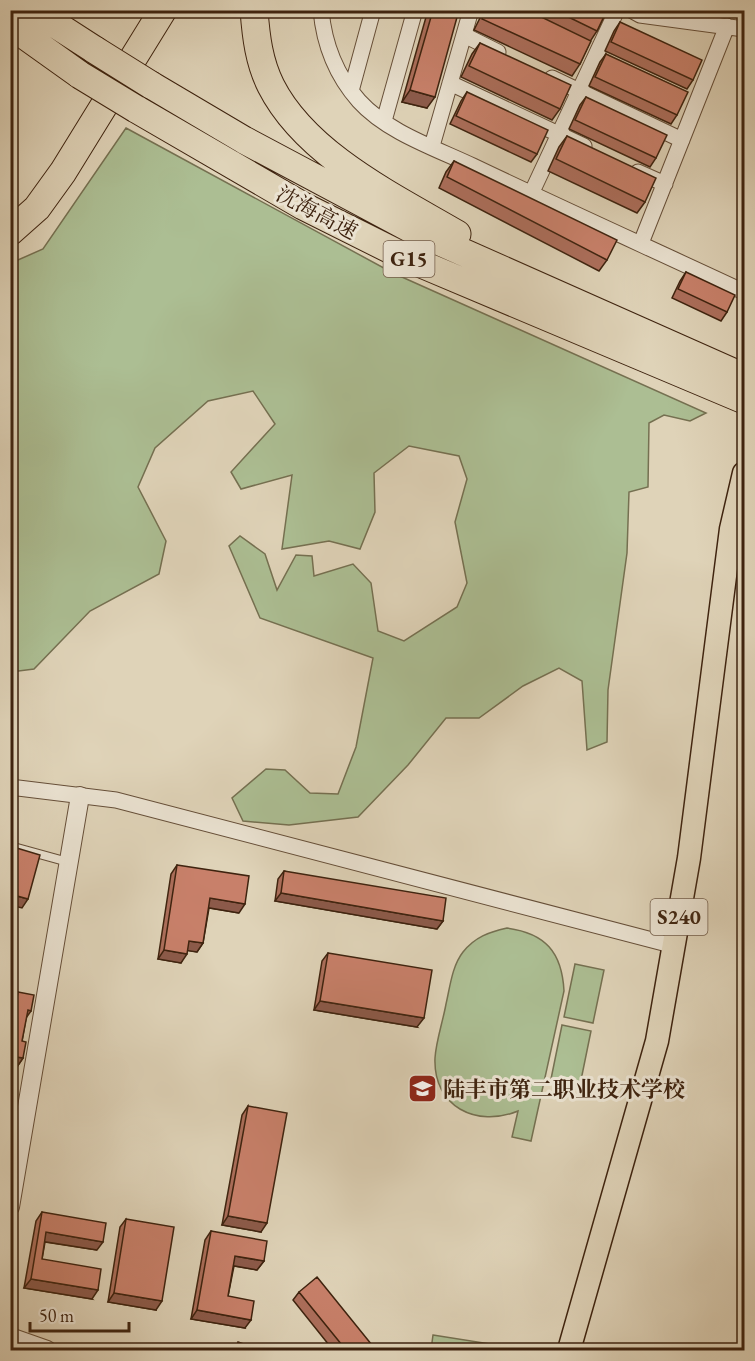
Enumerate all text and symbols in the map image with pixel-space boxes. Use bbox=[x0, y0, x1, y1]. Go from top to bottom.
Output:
street label: 沈海高速 bbox=[271, 179, 362, 246]
road number: G15 bbox=[384, 241, 434, 277]
road number: S240 bbox=[650, 899, 708, 935]
school or university icon: 陆丰市第二职业技术学校 bbox=[406, 1073, 438, 1105]
place label: 陆丰市第二职业技术学校 bbox=[443, 1075, 685, 1104]
scale bar bbox=[30, 1295, 129, 1333]
text: 50 m bbox=[39, 1304, 74, 1327]

